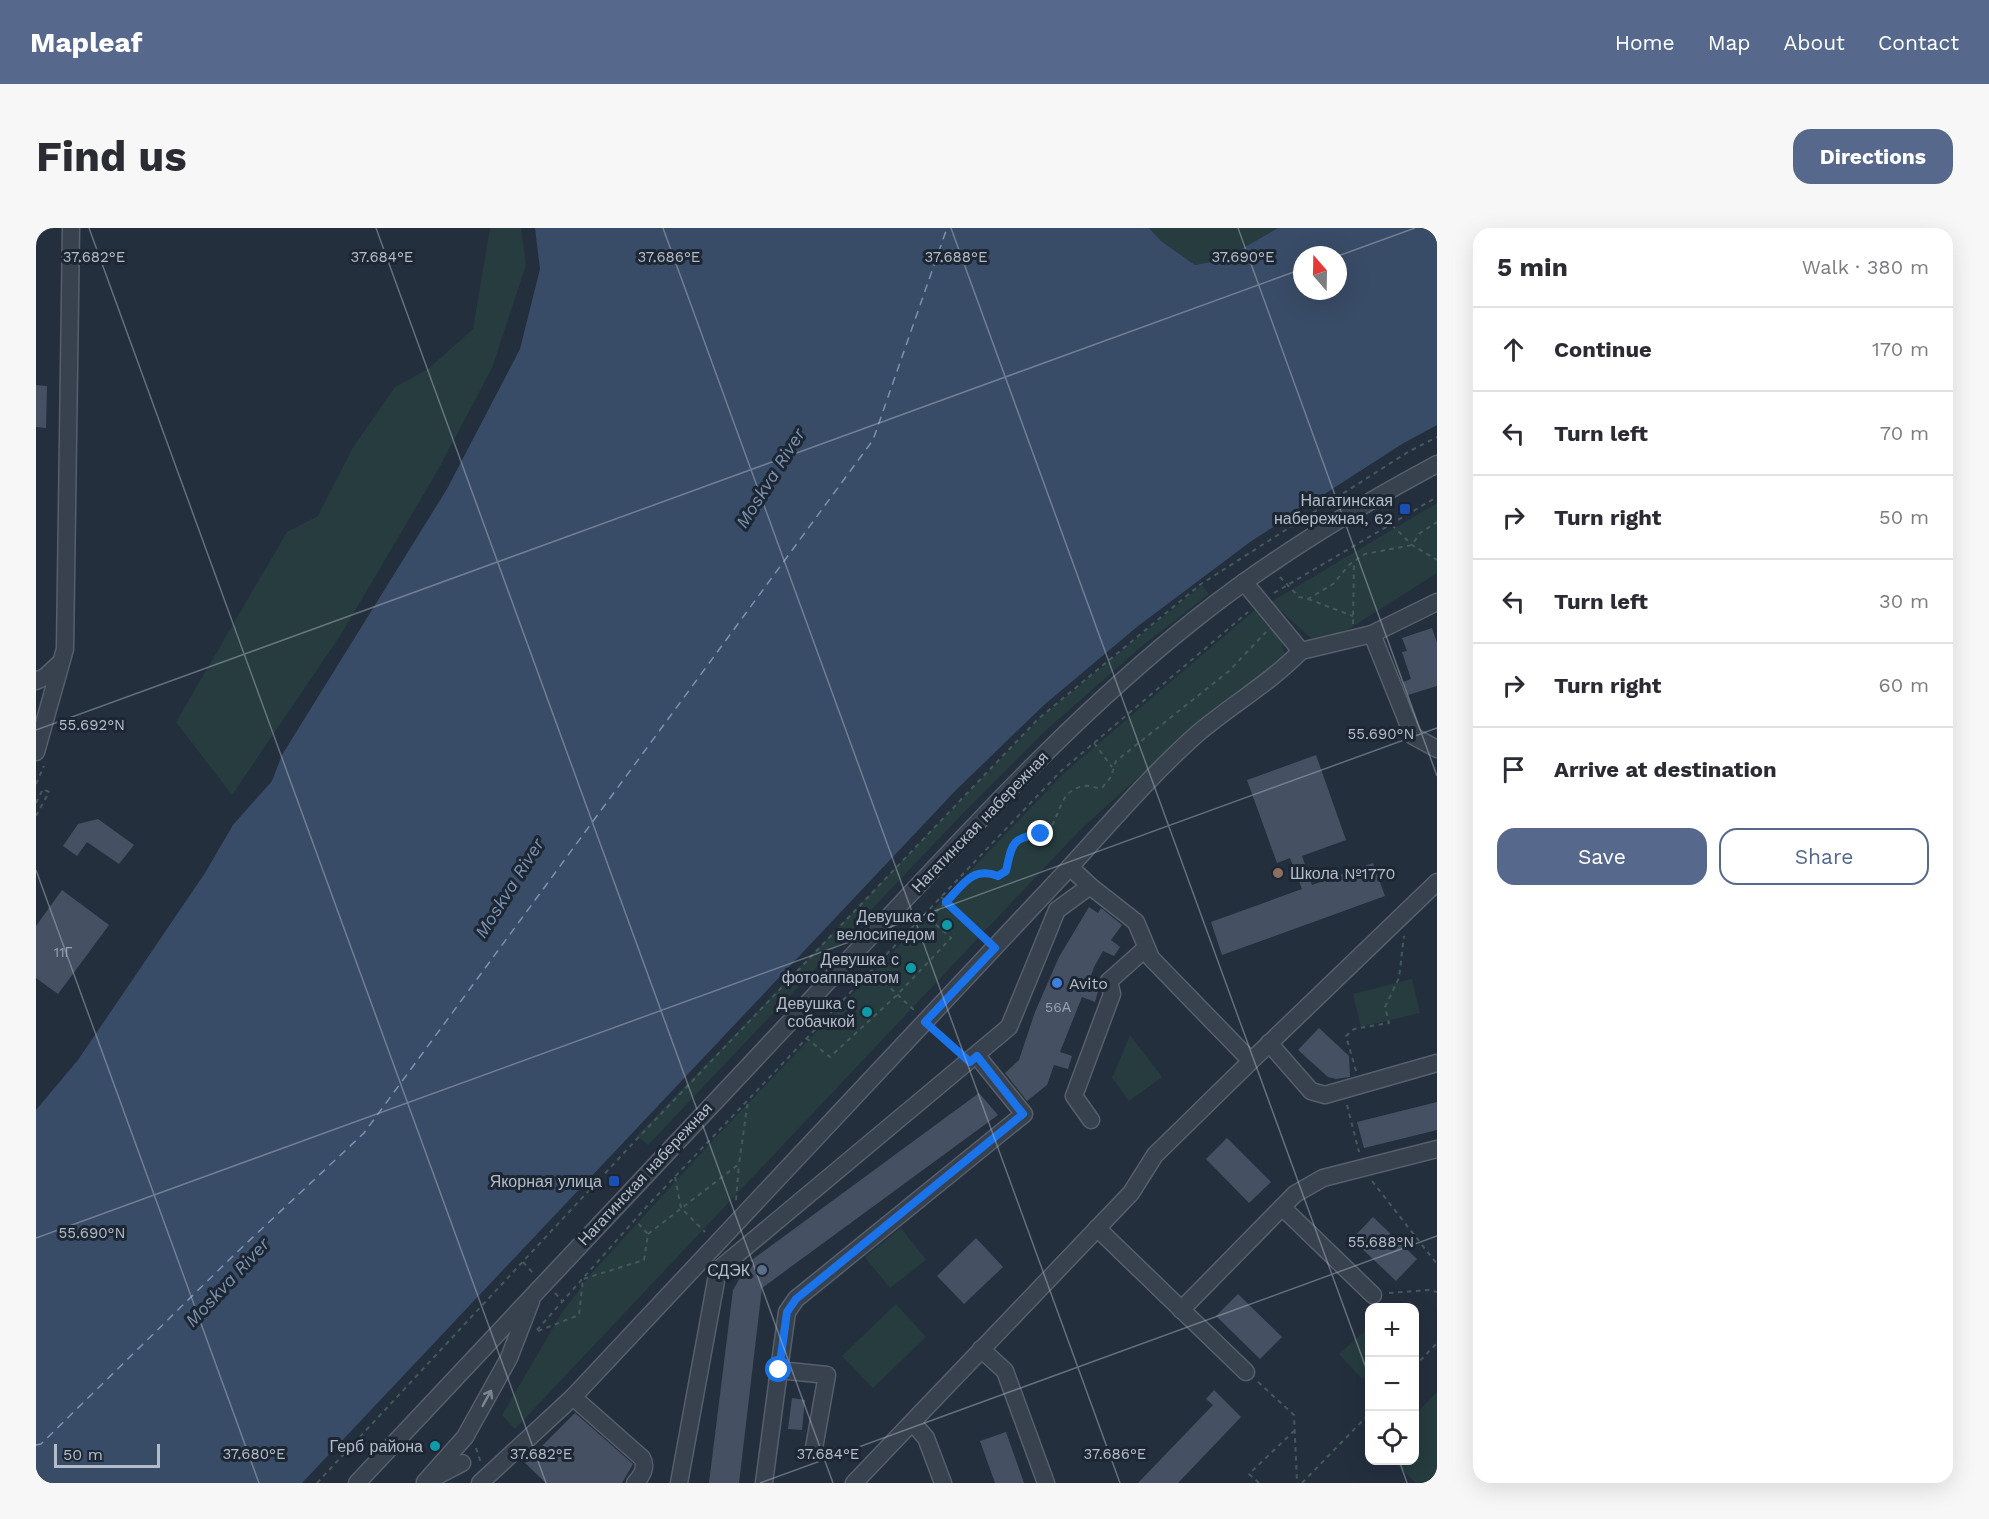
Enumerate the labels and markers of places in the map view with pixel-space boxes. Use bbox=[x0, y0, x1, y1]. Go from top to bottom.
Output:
place label: Нагатинская набережная, 62 bbox=[1274, 491, 1393, 528]
marker: Нагатинская набережная, 62 bbox=[1398, 502, 1412, 516]
place label: Школа №1770 bbox=[1290, 864, 1395, 883]
marker: Школа №1770 bbox=[1271, 866, 1285, 880]
place label: Девушка с велосипедом bbox=[837, 907, 935, 944]
marker: Девушка с велосипедом bbox=[940, 918, 954, 932]
place label: Девушка с фотоаппаратом bbox=[782, 950, 899, 987]
marker: Девушка с фотоаппаратом bbox=[904, 961, 918, 975]
place label: Avito bbox=[1069, 974, 1108, 993]
marker: Avito bbox=[1050, 976, 1064, 990]
place label: Девушка с собачкой bbox=[777, 994, 855, 1031]
marker: Девушка с собачкой bbox=[860, 1005, 874, 1019]
place label: Якорная улица bbox=[490, 1172, 602, 1191]
marker: Якорная улица bbox=[607, 1174, 621, 1188]
place label: СДЭК bbox=[707, 1261, 751, 1280]
marker: СДЭК bbox=[755, 1263, 769, 1277]
place label: Герб района bbox=[330, 1437, 423, 1456]
marker: Герб района bbox=[428, 1439, 442, 1453]

